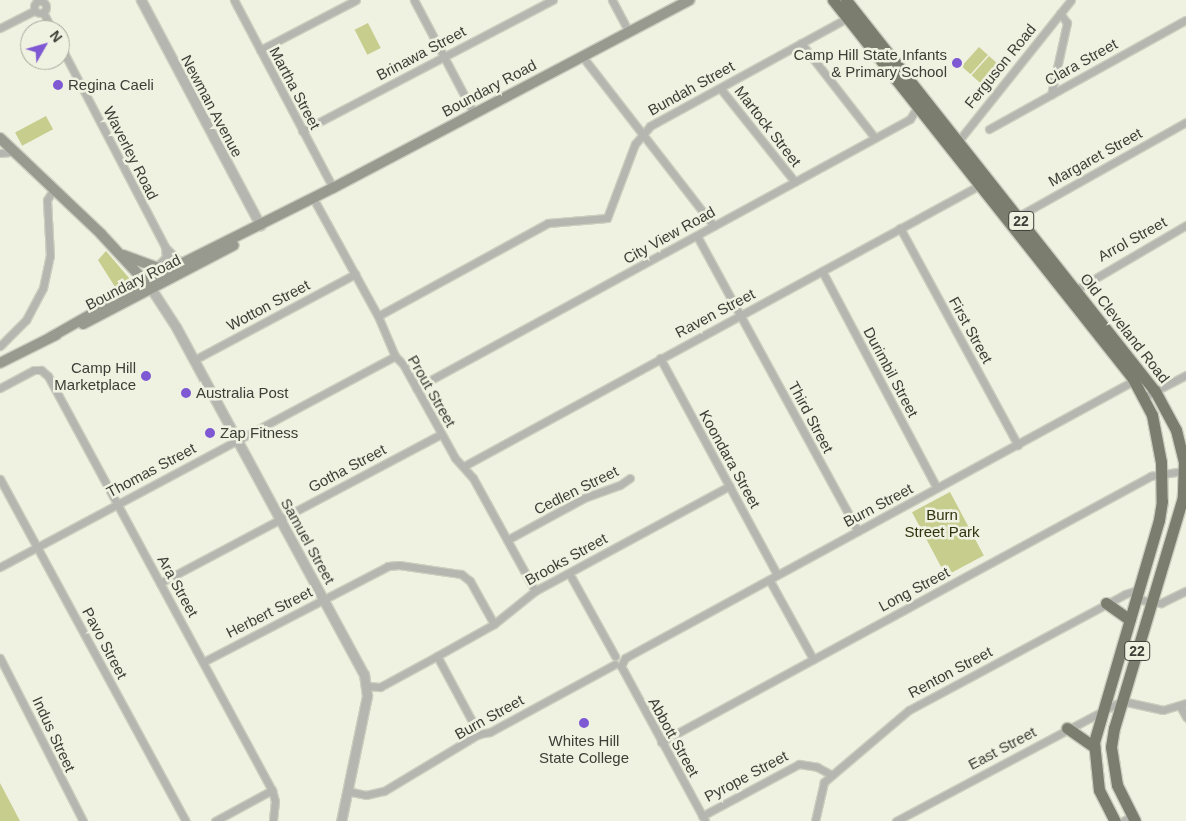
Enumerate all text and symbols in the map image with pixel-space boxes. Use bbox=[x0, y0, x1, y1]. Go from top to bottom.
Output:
north arrow bbox=[20, 20, 70, 70]
street label: Ferguson Road bbox=[960, 20, 1040, 112]
street label: Brinawa Street bbox=[373, 22, 469, 84]
text: N bbox=[47, 27, 65, 45]
street label: Clara Street bbox=[1042, 35, 1120, 89]
street label: Martha Street bbox=[266, 44, 324, 132]
place label: Camp Hill State Infants & Primary School bbox=[794, 45, 947, 80]
street label: Newman Avenue bbox=[177, 51, 247, 161]
street label: Boundary Road bbox=[439, 56, 539, 120]
street label: Bundah Street bbox=[645, 57, 737, 119]
marker: Camp Hill State Infants & Primary School bbox=[951, 57, 963, 69]
place label: Regina Caeli bbox=[68, 76, 154, 94]
marker: Regina Caeli bbox=[52, 79, 64, 91]
street label: Martock Street bbox=[731, 82, 805, 170]
street label: Waverley Road bbox=[100, 103, 162, 203]
street label: Margaret Street bbox=[1045, 124, 1145, 190]
street label: City View Road bbox=[620, 202, 718, 268]
road number: 22 bbox=[1007, 210, 1035, 232]
street label: Arrol Street bbox=[1094, 213, 1170, 265]
street label: Boundary Road bbox=[82, 250, 184, 314]
street label: Old Cleveland Road bbox=[1077, 270, 1173, 386]
street label: Wotton Street bbox=[223, 276, 313, 334]
street label: Raven Street bbox=[672, 285, 758, 341]
street label: First Street bbox=[945, 294, 997, 366]
street label: Durimbil Street bbox=[860, 324, 922, 420]
street label: Prout Street bbox=[404, 352, 460, 430]
place label: Camp Hill Marketplace bbox=[54, 358, 136, 393]
marker: Camp Hill Marketplace bbox=[140, 370, 152, 382]
street label: Third Street bbox=[785, 378, 837, 456]
place label: Australia Post bbox=[196, 384, 289, 402]
marker: Australia Post bbox=[180, 387, 192, 399]
street label: Koondara Street bbox=[696, 407, 764, 511]
place label: Zap Fitness bbox=[220, 424, 298, 442]
marker: Zap Fitness bbox=[204, 427, 216, 439]
street label: Thomas Street bbox=[103, 439, 199, 501]
street label: Gotha Street bbox=[305, 440, 389, 496]
street label: Cedlen Street bbox=[531, 462, 621, 518]
street label: Burn Street bbox=[840, 479, 916, 531]
street label: Samuel Street bbox=[277, 495, 339, 587]
park label: Burn Street Park bbox=[904, 505, 980, 540]
street label: Brooks Street bbox=[522, 529, 610, 589]
street label: Ara Street bbox=[154, 552, 202, 620]
street label: Long Street bbox=[876, 563, 952, 615]
street label: Herbert Street bbox=[223, 583, 315, 641]
street label: Pavo Street bbox=[79, 604, 131, 682]
road number: 22 bbox=[1123, 640, 1151, 662]
street label: Renton Street bbox=[905, 642, 995, 702]
street label: Burn Street bbox=[451, 691, 527, 743]
street label: Indus Street bbox=[29, 694, 79, 774]
street label: Abbott Street bbox=[645, 694, 703, 780]
marker: Whites Hill State College bbox=[578, 717, 590, 729]
street label: East Street bbox=[965, 723, 1039, 773]
place label: Whites Hill State College bbox=[539, 731, 629, 766]
street label: Pyrope Street bbox=[701, 747, 791, 805]

